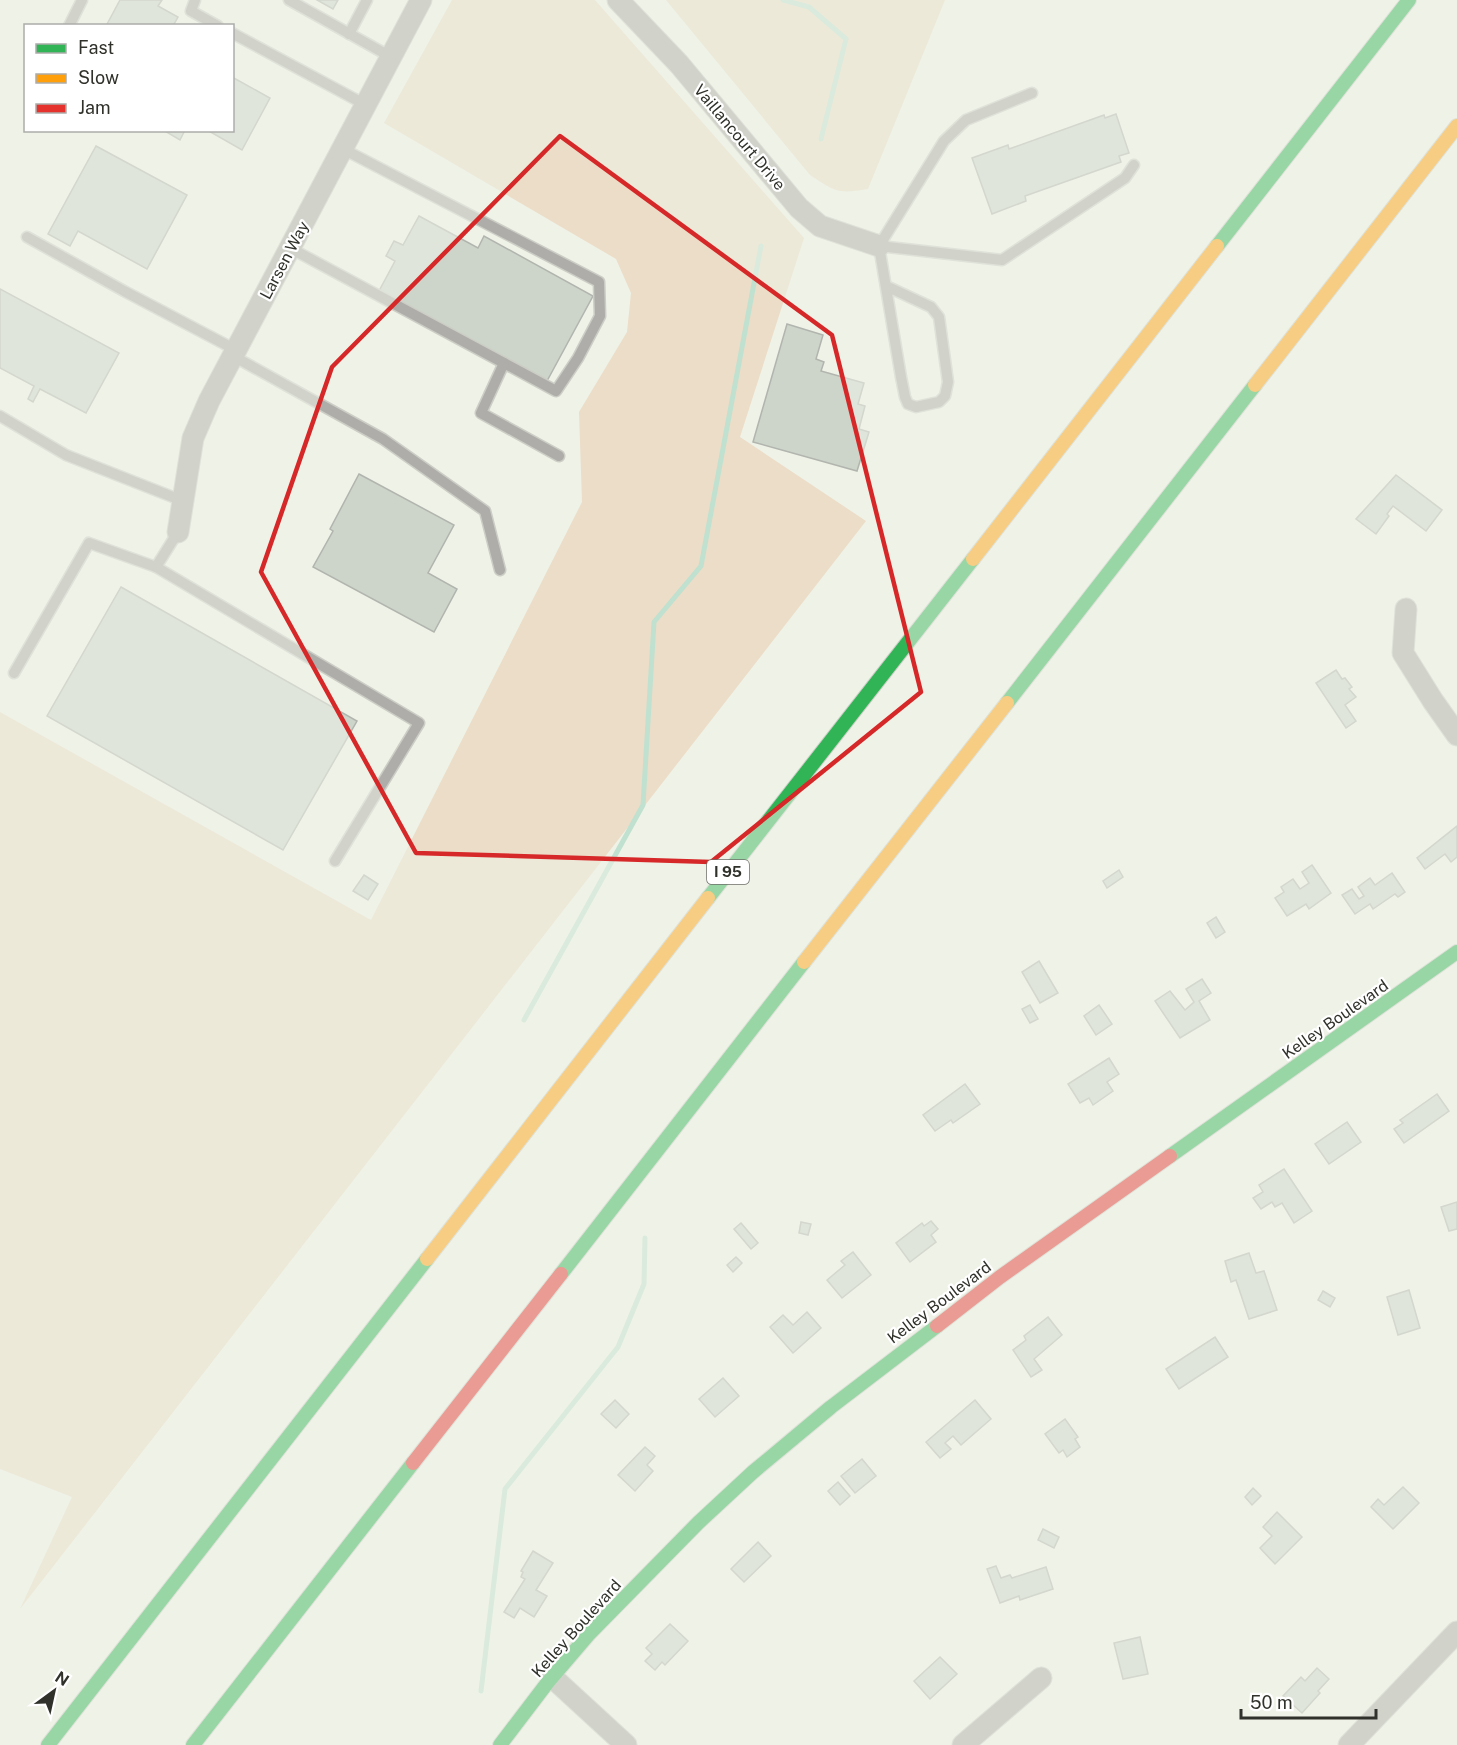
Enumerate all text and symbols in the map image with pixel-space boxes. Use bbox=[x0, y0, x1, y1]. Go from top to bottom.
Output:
legend bbox=[24, 24, 234, 132]
text: Fast bbox=[78, 37, 114, 58]
text: Slow bbox=[78, 67, 119, 88]
street label: Vaillancourt Drive bbox=[690, 81, 789, 194]
text: Jam bbox=[78, 97, 111, 118]
street label: Larsen Way bbox=[256, 218, 313, 303]
road number: I 95 bbox=[707, 860, 749, 884]
street label: Kelley Boulevard bbox=[1279, 976, 1392, 1063]
street label: Kelley Boulevard bbox=[884, 1257, 995, 1348]
street label: Kelley Boulevard bbox=[528, 1576, 625, 1681]
north arrow bbox=[24, 1661, 84, 1721]
text: N bbox=[51, 1667, 72, 1690]
scale bar bbox=[1241, 1682, 1376, 1720]
text: 50 m bbox=[1250, 1692, 1293, 1713]

